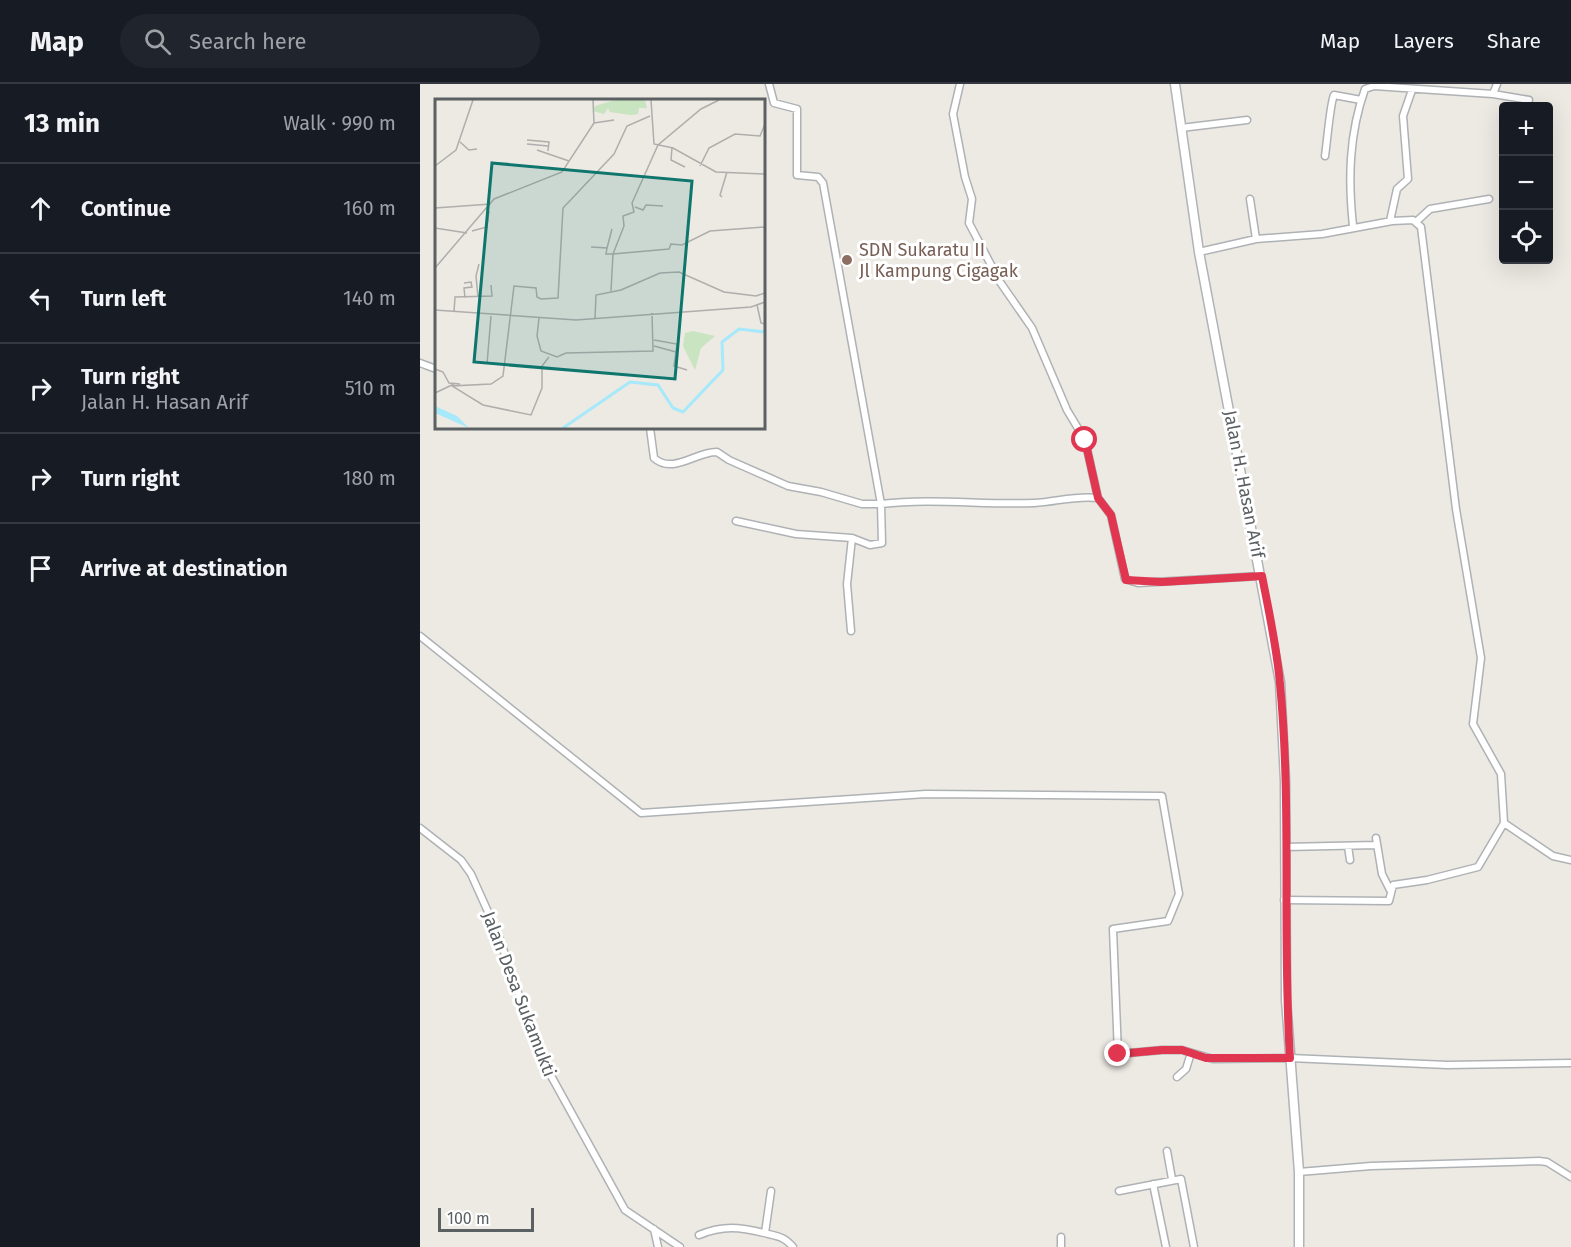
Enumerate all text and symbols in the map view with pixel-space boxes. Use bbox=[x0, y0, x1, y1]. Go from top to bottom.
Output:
search box bbox=[120, 14, 540, 68]
text: Map bbox=[30, 25, 84, 58]
icon: search bbox=[141, 25, 174, 58]
text: Search here bbox=[189, 28, 307, 55]
text: Map bbox=[1320, 28, 1360, 54]
text: Layers bbox=[1393, 28, 1454, 54]
text: Share bbox=[1487, 28, 1541, 54]
inset map bbox=[435, 99, 765, 429]
map controls bbox=[1499, 102, 1553, 264]
button: + bbox=[1499, 102, 1553, 156]
text: 13 min bbox=[24, 108, 100, 139]
text: Walk · 990 m bbox=[283, 111, 396, 135]
button: − bbox=[1499, 156, 1553, 210]
icon: ahead bbox=[24, 192, 57, 225]
text: Continue bbox=[81, 195, 171, 222]
text: 160 m bbox=[343, 196, 396, 220]
button: locate bbox=[1499, 210, 1553, 264]
place label: SDN Sukaratu II Jl Kampung Cigagak bbox=[859, 239, 1019, 282]
marker: SDN Sukaratu II Jl Kampung Cigagak bbox=[840, 253, 854, 267]
icon: left bbox=[24, 282, 57, 315]
text: Turn left bbox=[81, 285, 166, 312]
text: 140 m bbox=[343, 286, 396, 310]
text: Turn right bbox=[81, 363, 180, 390]
icon: right bbox=[24, 372, 57, 405]
text: 510 m bbox=[345, 376, 396, 400]
text: Jalan H. Hasan Arif bbox=[81, 390, 248, 414]
street label: Jalan H. Hasan Arif bbox=[1219, 408, 1270, 562]
route start bbox=[1071, 426, 1097, 452]
icon: right bbox=[24, 462, 57, 495]
text: Turn right bbox=[81, 465, 180, 492]
text: 180 m bbox=[343, 466, 396, 490]
icon: arrive bbox=[24, 552, 57, 585]
text: Arrive at destination bbox=[81, 555, 288, 582]
street label: Jalan Desa Sukamukti bbox=[477, 908, 561, 1080]
route end bbox=[1104, 1040, 1130, 1066]
scale bar bbox=[438, 1205, 534, 1232]
text: 100 m bbox=[447, 1209, 490, 1228]

